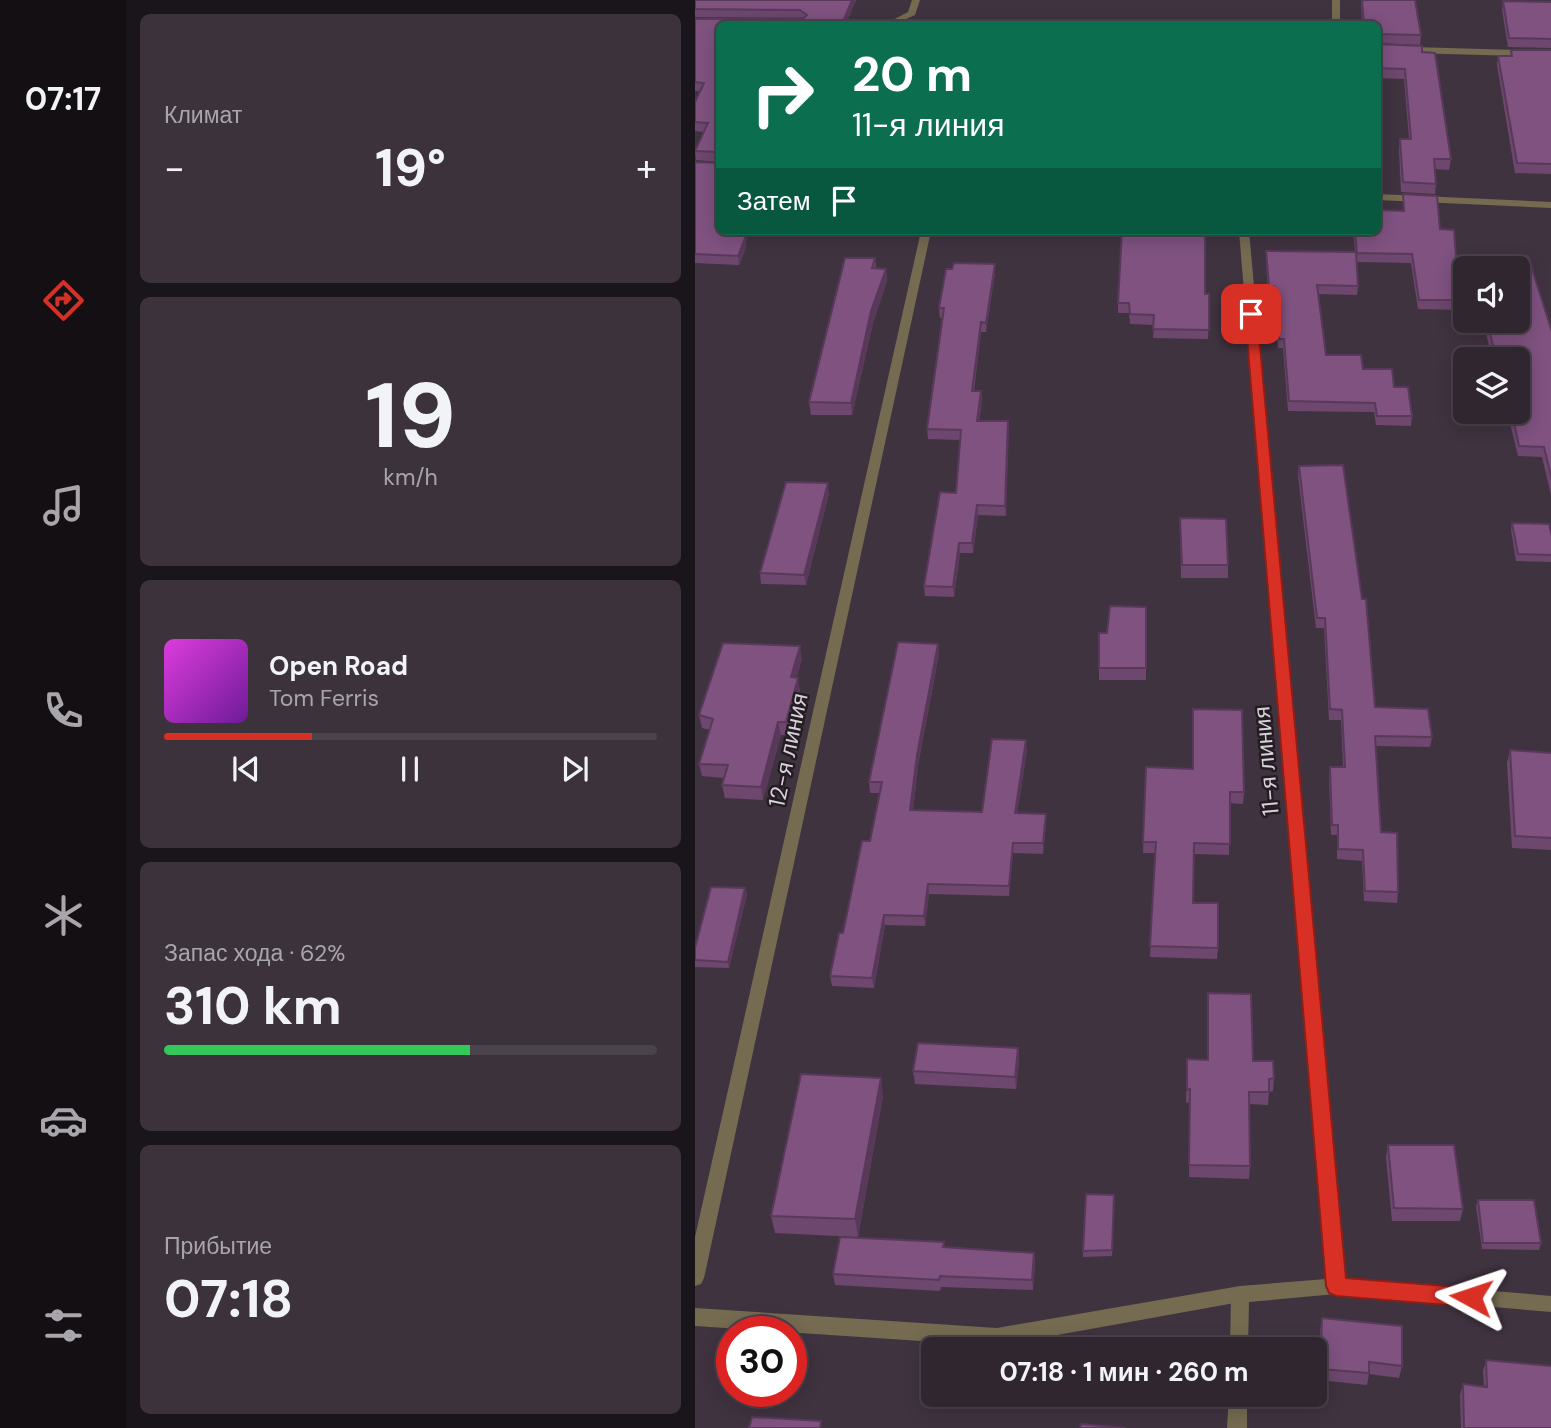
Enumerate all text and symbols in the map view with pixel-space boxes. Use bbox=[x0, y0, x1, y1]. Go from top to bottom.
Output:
text: 20 m bbox=[852, 42, 972, 106]
icon: right bbox=[737, 49, 828, 140]
text: 07:17 bbox=[25, 78, 101, 120]
text: Климат bbox=[164, 100, 242, 130]
text: 11-я линия bbox=[852, 104, 1005, 146]
text: 19° bbox=[375, 134, 446, 202]
text: − bbox=[164, 143, 185, 193]
text: + bbox=[636, 143, 657, 193]
icon: arrive bbox=[825, 182, 863, 220]
text: Затем bbox=[737, 184, 811, 218]
map controls bbox=[1453, 256, 1530, 424]
button: sound bbox=[1453, 256, 1530, 333]
icon: directions bbox=[39, 276, 88, 325]
pin bbox=[1221, 284, 1281, 344]
icon: arrive bbox=[1232, 295, 1270, 333]
button: layers bbox=[1453, 347, 1530, 424]
text: 19 bbox=[365, 357, 456, 475]
text: km/h bbox=[383, 462, 438, 492]
icon: music bbox=[39, 481, 88, 530]
text: Open Road bbox=[269, 649, 408, 683]
text: Tom Ferris bbox=[269, 683, 379, 713]
icon: phone bbox=[39, 686, 88, 735]
street label: 12-я линия bbox=[761, 690, 815, 810]
street label: 11-я линия bbox=[1246, 705, 1286, 817]
icon: previous bbox=[227, 750, 265, 788]
icon: pause bbox=[391, 750, 429, 788]
icon: next bbox=[556, 750, 594, 788]
icon: climate bbox=[39, 891, 88, 940]
text: Запас хода · 62% bbox=[164, 938, 345, 968]
text: 310 km bbox=[164, 972, 342, 1040]
icon: car bbox=[39, 1096, 88, 1145]
text: Прибытие bbox=[164, 1231, 272, 1261]
position arrow bbox=[1434, 1260, 1508, 1334]
text: 07:18 bbox=[164, 1265, 293, 1333]
icon: filters bbox=[39, 1301, 88, 1350]
speed limit sign: 30 bbox=[716, 1316, 807, 1407]
text: 07:18 · 1 мин · 260 m bbox=[999, 1355, 1249, 1389]

